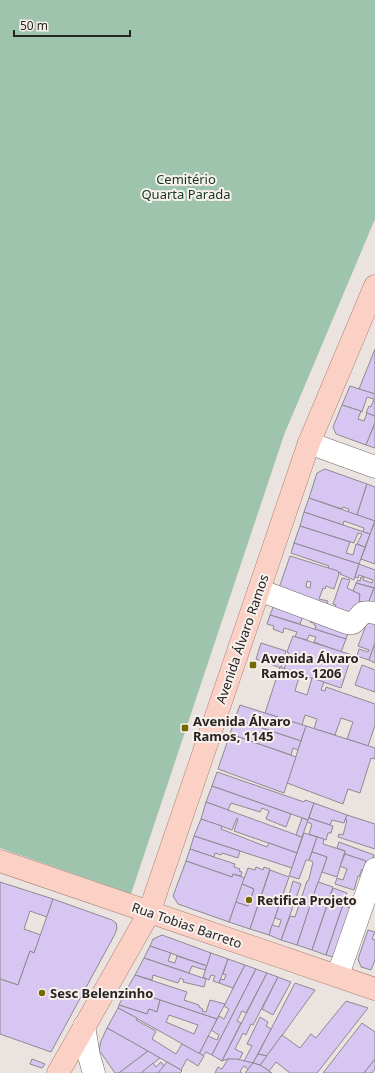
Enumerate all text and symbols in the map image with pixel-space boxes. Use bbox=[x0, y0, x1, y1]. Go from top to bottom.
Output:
scale bar bbox=[14, 12, 130, 38]
text: 50 m bbox=[20, 17, 48, 34]
park label: Cemitério Quarta Parada bbox=[141, 170, 231, 203]
street label: Avenida Álvaro Ramos bbox=[211, 572, 273, 706]
place label: Avenida Álvaro Ramos, 1206 bbox=[261, 649, 359, 682]
marker: Avenida Álvaro Ramos, 1206 bbox=[248, 660, 258, 670]
place label: Avenida Álvaro Ramos, 1145 bbox=[193, 712, 291, 745]
marker: Avenida Álvaro Ramos, 1145 bbox=[180, 723, 190, 733]
place label: Retifica Projeto bbox=[257, 891, 357, 909]
marker: Retifica Projeto bbox=[244, 895, 254, 905]
street label: Rua Tobias Barreto bbox=[130, 898, 245, 952]
place label: Sesc Belenzinho bbox=[50, 984, 153, 1002]
marker: Sesc Belenzinho bbox=[37, 988, 47, 998]

